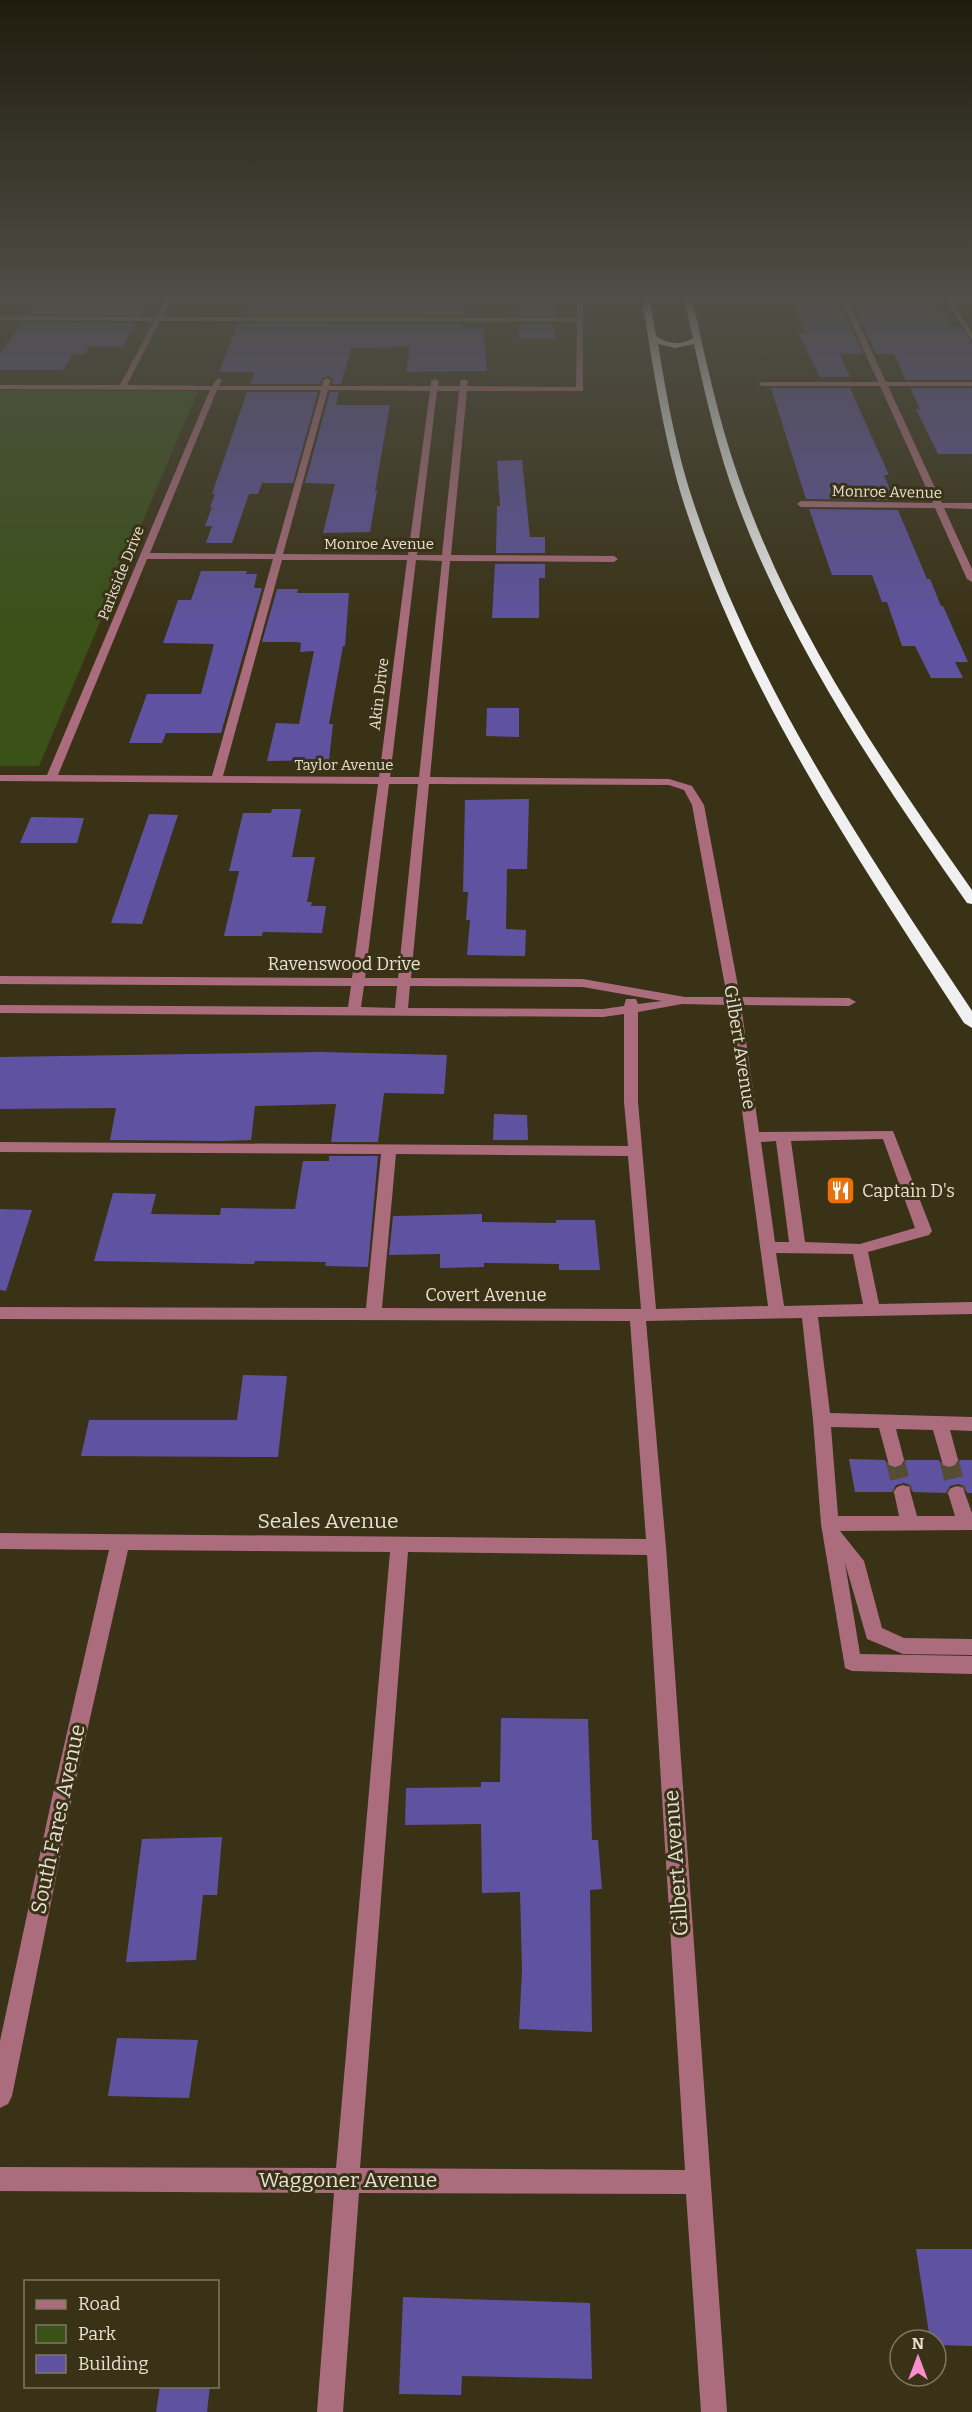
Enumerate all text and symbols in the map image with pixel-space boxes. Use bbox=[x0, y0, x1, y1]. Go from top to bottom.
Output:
street label: Monroe Avenue bbox=[832, 482, 942, 502]
street label: Parkside Drive bbox=[94, 523, 148, 623]
street label: Monroe Avenue bbox=[324, 535, 434, 553]
street label: Akin Drive bbox=[366, 657, 392, 731]
street label: Taylor Avenue bbox=[295, 756, 393, 774]
street label: Ravenswood Drive bbox=[267, 953, 421, 975]
street label: Gilbert Avenue bbox=[719, 983, 761, 1111]
restaurant icon: Captain D's bbox=[825, 1175, 857, 1207]
place label: Captain D's bbox=[862, 1180, 955, 1202]
street label: Covert Avenue bbox=[425, 1284, 547, 1306]
street label: Seales Avenue bbox=[258, 1508, 398, 1534]
street label: South Fares Avenue bbox=[25, 1722, 91, 1916]
street label: Gilbert Avenue bbox=[658, 1789, 694, 1937]
street label: Waggoner Avenue bbox=[259, 2167, 437, 2193]
legend bbox=[24, 2280, 219, 2388]
text: Road bbox=[78, 2293, 121, 2315]
text: Park bbox=[78, 2323, 117, 2345]
north arrow bbox=[888, 2328, 948, 2388]
text: N bbox=[912, 2334, 924, 2353]
text: Building bbox=[78, 2353, 149, 2375]

